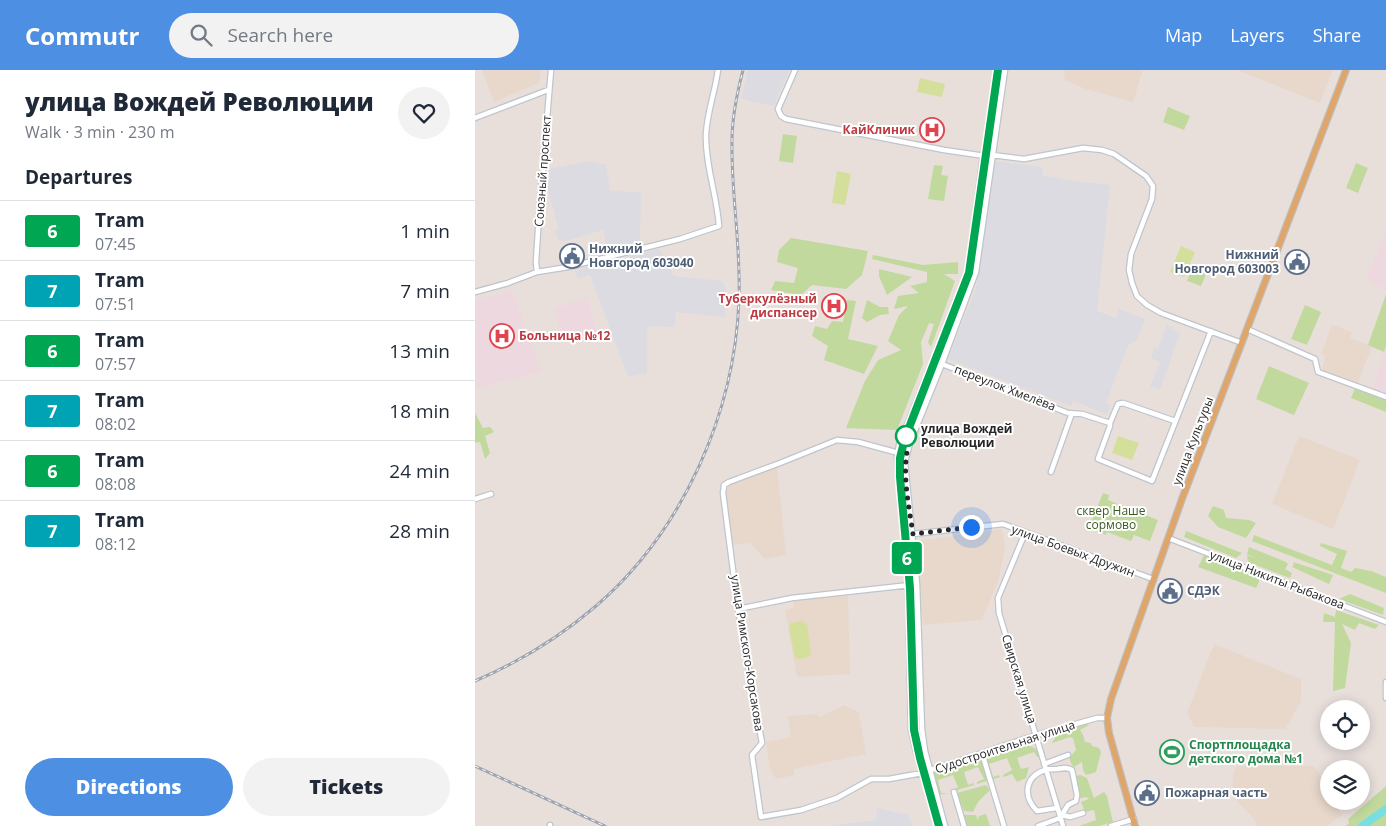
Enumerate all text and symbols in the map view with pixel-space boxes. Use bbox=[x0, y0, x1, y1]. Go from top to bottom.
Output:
search box bbox=[169, 13, 519, 58]
text: Commutr bbox=[25, 19, 139, 52]
icon: search bbox=[187, 21, 215, 49]
text: Search here bbox=[227, 22, 333, 48]
text: Map bbox=[1165, 23, 1202, 47]
text: Layers bbox=[1230, 23, 1285, 47]
text: Share bbox=[1313, 23, 1361, 47]
text: улица Вождей Революции bbox=[25, 85, 374, 118]
button: heart bbox=[398, 87, 450, 139]
street label: Союзный проспект bbox=[530, 114, 555, 227]
hospital icon: КайКлиник bbox=[919, 117, 945, 143]
text: Walk · 3 min · 230 m bbox=[25, 121, 175, 143]
place label: КайКлиник bbox=[843, 121, 916, 138]
text: Departures bbox=[25, 164, 132, 190]
text: Tram bbox=[95, 207, 145, 233]
text: 1 min bbox=[400, 218, 450, 244]
text: 6 bbox=[47, 219, 58, 243]
text: 07:45 bbox=[95, 233, 136, 255]
place label: Нижний Новгород 603040 bbox=[589, 240, 694, 271]
public building icon: Нижний Новгород 603040 bbox=[559, 243, 585, 269]
place label: Нижний Новгород 603003 bbox=[1174, 246, 1279, 277]
public building icon: Нижний Новгород 603003 bbox=[1284, 249, 1310, 275]
text: Tram bbox=[95, 267, 145, 293]
text: 7 min bbox=[400, 278, 450, 304]
text: 7 bbox=[47, 279, 58, 303]
place label: Туберкулёзный диспансер bbox=[719, 290, 817, 321]
text: 07:51 bbox=[95, 293, 136, 315]
hospital icon: Туберкулёзный диспансер bbox=[821, 293, 847, 319]
hospital icon: Больница №12 bbox=[489, 323, 515, 349]
text: Tram bbox=[95, 327, 145, 353]
place label: Больница №12 bbox=[519, 327, 611, 344]
text: 13 min bbox=[389, 338, 450, 364]
text: 6 bbox=[47, 339, 58, 363]
text: 07:57 bbox=[95, 353, 136, 375]
street label: переулок Хмелёва bbox=[952, 360, 1058, 415]
text: Tram bbox=[95, 387, 145, 413]
street label: улица Культуры bbox=[1168, 394, 1217, 487]
text: 18 min bbox=[389, 398, 450, 424]
text: 7 bbox=[47, 399, 58, 423]
text: 08:02 bbox=[95, 413, 136, 435]
place label: улица Вождей Революции bbox=[921, 420, 1013, 451]
marker: улица Вождей Революции bbox=[895, 425, 917, 447]
text: Tram bbox=[95, 447, 145, 473]
text: 24 min bbox=[389, 458, 450, 484]
text: 6 bbox=[47, 459, 58, 483]
text: 08:08 bbox=[95, 473, 136, 495]
park label: сквер Наше сормово bbox=[1077, 502, 1146, 533]
text: Tram bbox=[95, 507, 145, 533]
your location bbox=[959, 515, 984, 540]
text: 28 min bbox=[389, 518, 450, 544]
text: 7 bbox=[47, 519, 58, 543]
street label: улица Боевых Дружин bbox=[1009, 520, 1137, 581]
text: 08:12 bbox=[95, 533, 136, 555]
line badge: 6 bbox=[891, 542, 923, 574]
text: 6 bbox=[902, 546, 912, 570]
street label: улица Никиты Рыбакова bbox=[1207, 546, 1347, 613]
street label: улица Римского-Корсакова bbox=[727, 573, 768, 732]
public building icon: СДЭК bbox=[1157, 578, 1183, 604]
place label: СДЭК bbox=[1187, 582, 1221, 599]
street label: Свирская улица bbox=[998, 632, 1041, 726]
map controls bbox=[1320, 700, 1370, 810]
button: locate bbox=[1320, 700, 1370, 750]
street label: Судостроительная улица bbox=[933, 716, 1077, 777]
place label: Спортплощадка детского дома №1 bbox=[1189, 736, 1303, 767]
sports icon: Спортплощадка детского дома №1 bbox=[1159, 739, 1185, 765]
button: Directions bbox=[25, 758, 233, 816]
button: Tickets bbox=[243, 758, 450, 816]
button: layers bbox=[1320, 760, 1370, 810]
public building icon: Пожарная часть bbox=[1134, 780, 1160, 806]
place label: Пожарная часть bbox=[1165, 784, 1267, 801]

